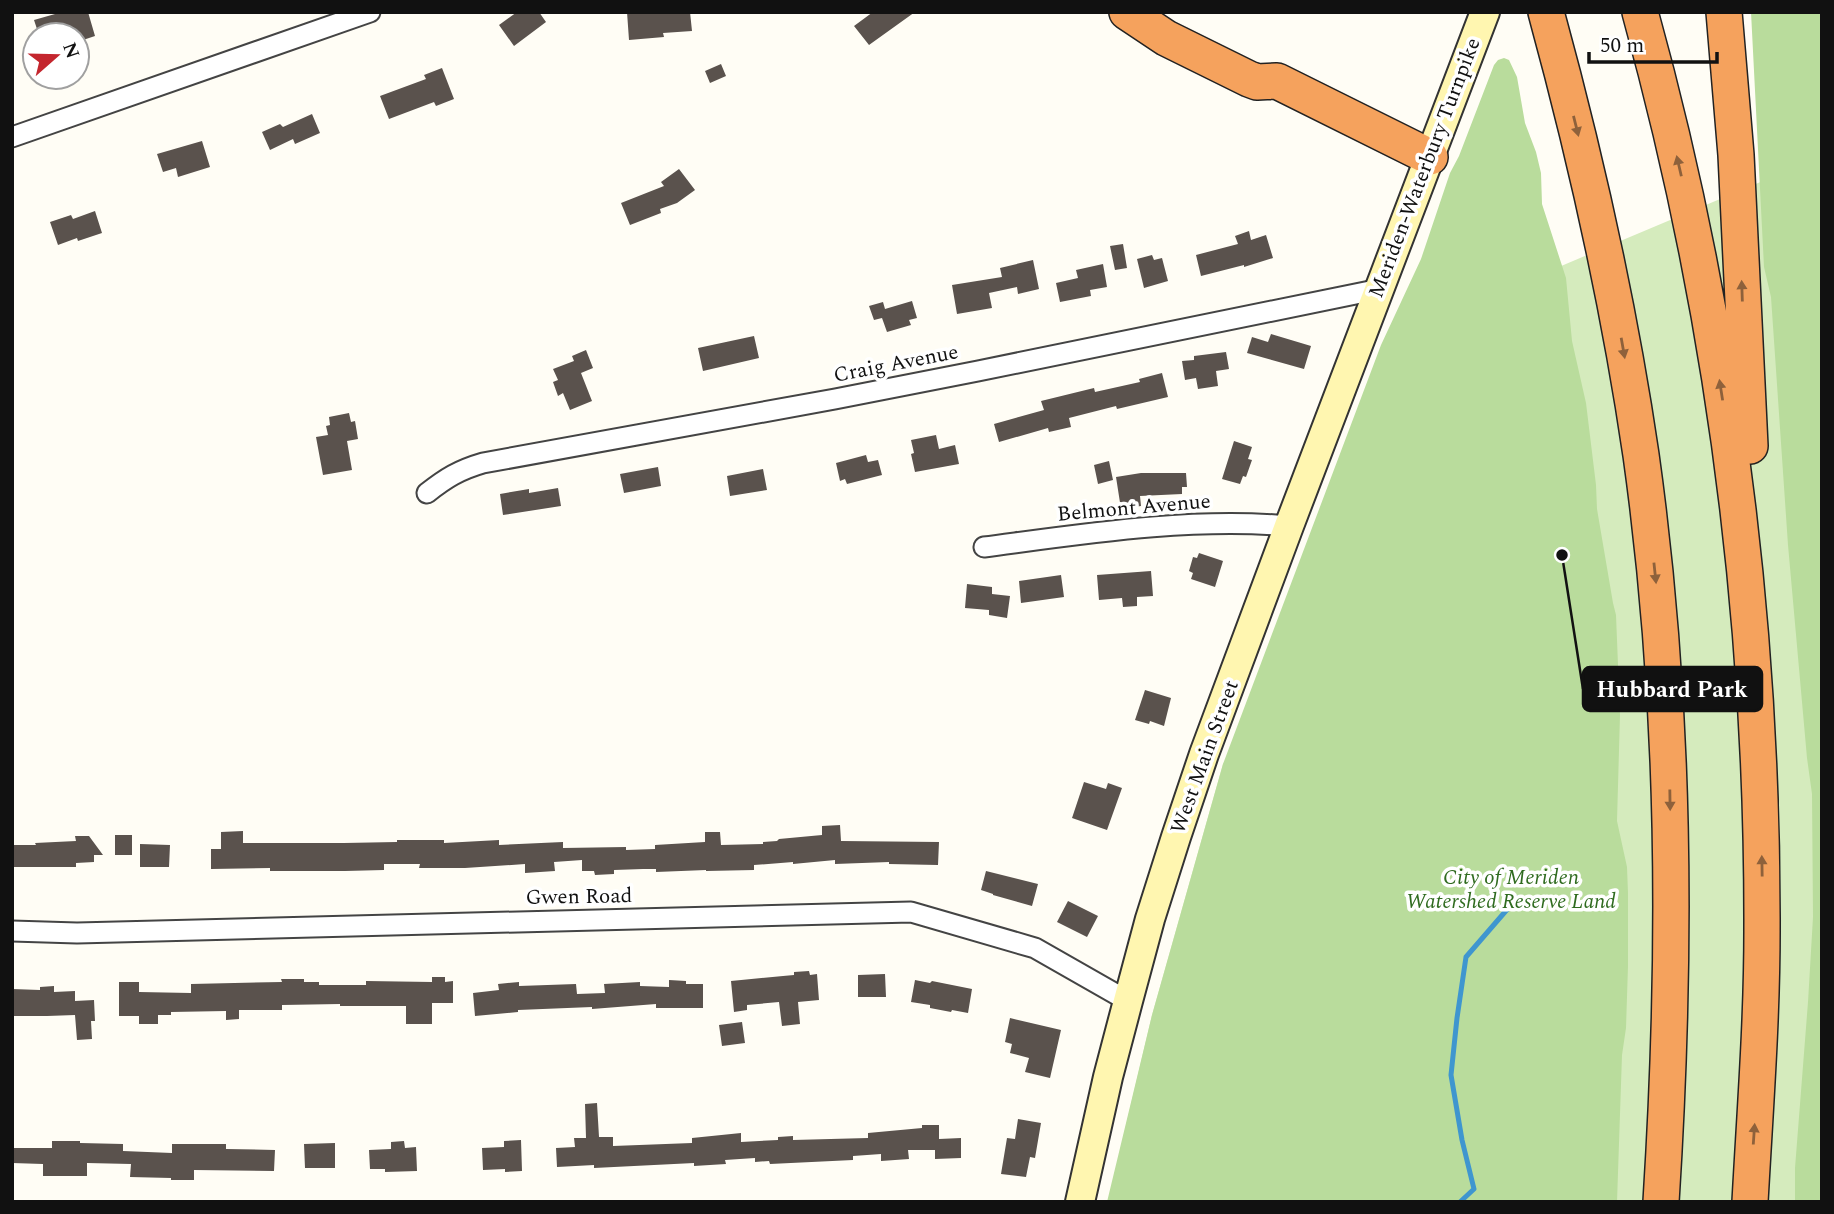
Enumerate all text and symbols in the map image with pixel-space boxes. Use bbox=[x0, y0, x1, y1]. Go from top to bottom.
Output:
north arrow bbox=[21, 21, 91, 91]
scale bar bbox=[1589, 21, 1717, 65]
text: 50 m bbox=[1600, 30, 1644, 62]
street label: Meriden-Waterbury Turnpike bbox=[1360, 33, 1490, 303]
text: N bbox=[54, 38, 87, 63]
one-way arrow bbox=[1571, 115, 1582, 137]
one-way arrow bbox=[1673, 155, 1684, 177]
one-way arrow bbox=[1737, 280, 1748, 302]
street label: Craig Avenue bbox=[831, 336, 961, 392]
one-way arrow bbox=[1618, 337, 1629, 359]
one-way arrow bbox=[1715, 379, 1726, 401]
street label: Belmont Avenue bbox=[1056, 485, 1212, 531]
one-way arrow bbox=[1649, 563, 1660, 585]
callout: Hubbard Park bbox=[1583, 667, 1762, 711]
text: Hubbard Park bbox=[1596, 673, 1748, 708]
street label: West Main Street bbox=[1162, 676, 1248, 838]
one-way arrow bbox=[1664, 790, 1676, 812]
one-way arrow bbox=[1756, 855, 1767, 877]
park label: City of Meriden Watershed Reserve Land bbox=[1406, 862, 1616, 918]
street label: Gwen Road bbox=[525, 880, 633, 914]
one-way arrow bbox=[1749, 1122, 1760, 1144]

